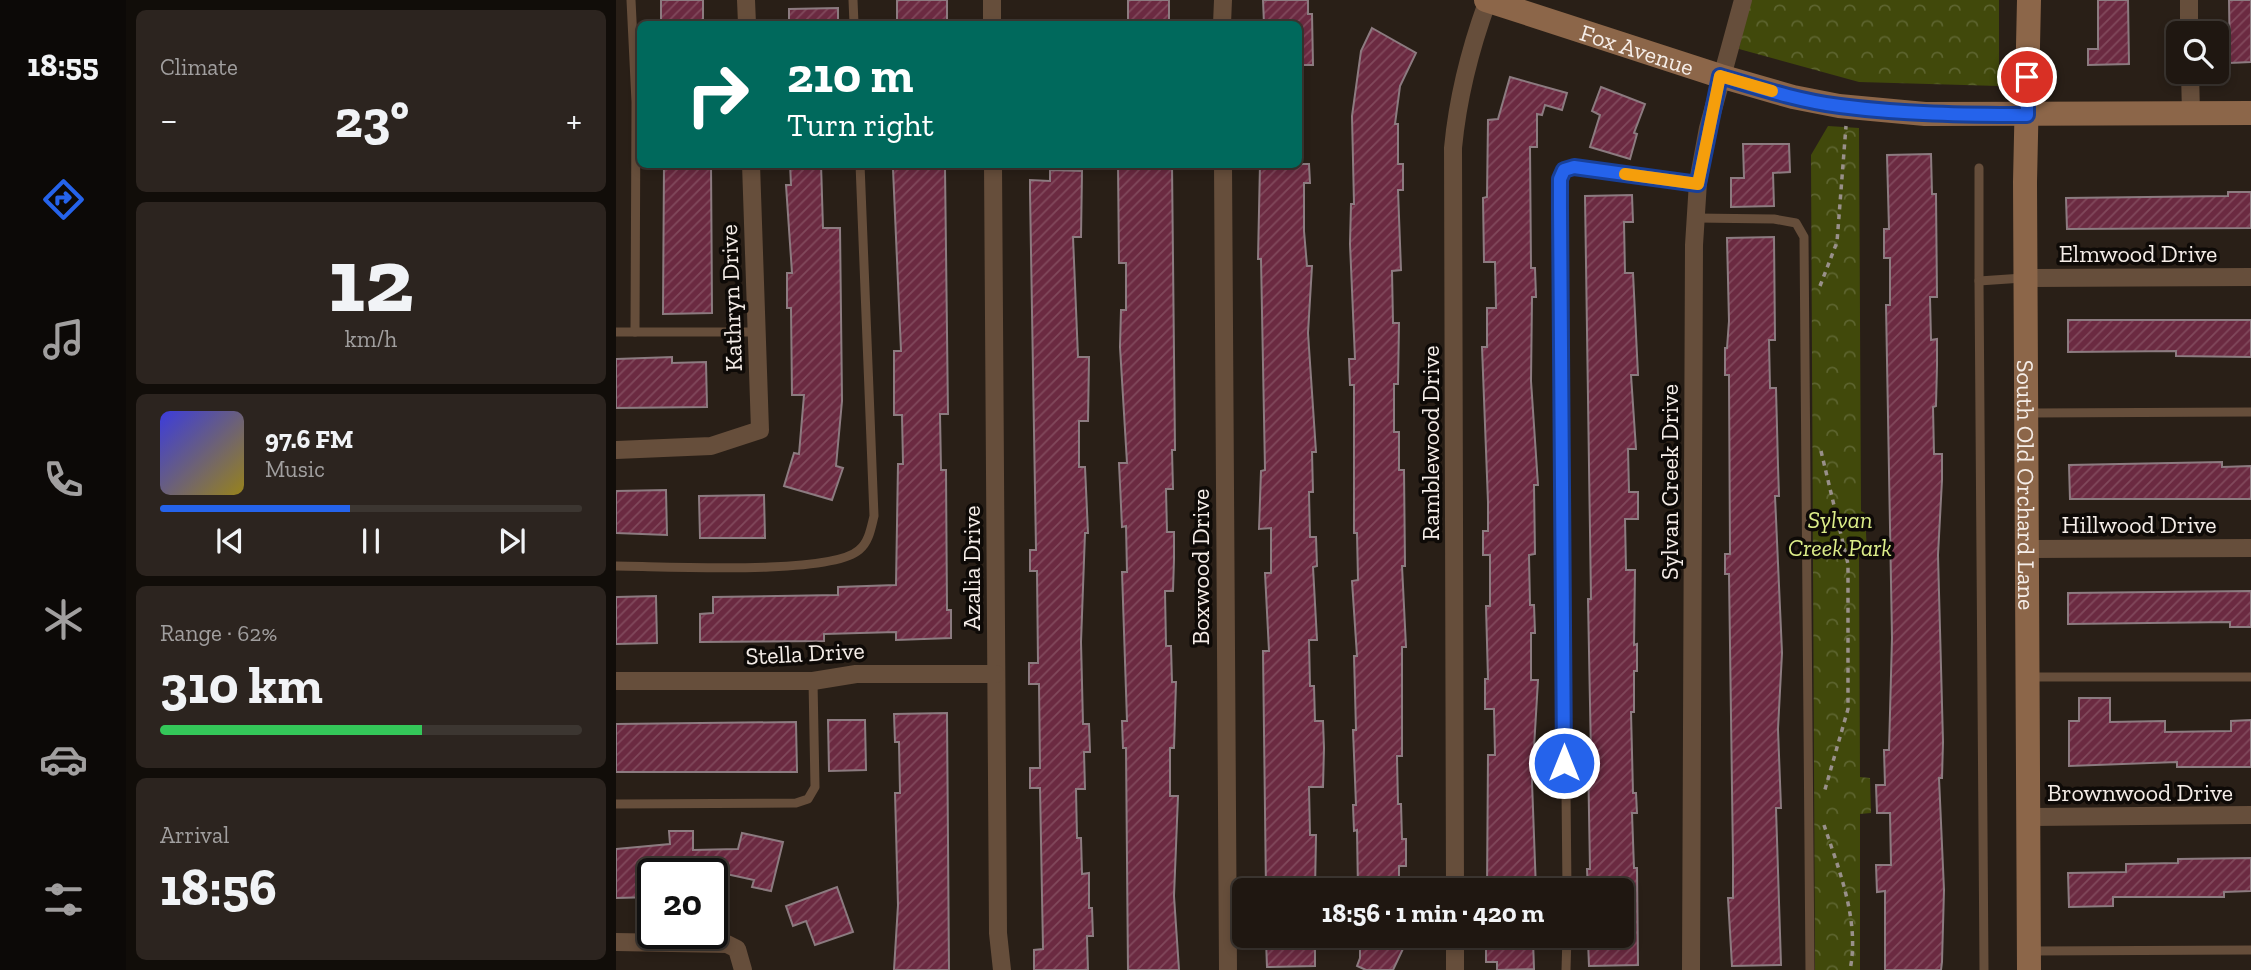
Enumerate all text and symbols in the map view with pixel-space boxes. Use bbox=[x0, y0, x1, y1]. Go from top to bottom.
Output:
street label: Fox Avenue bbox=[1577, 17, 1698, 81]
map controls bbox=[2166, 21, 2229, 84]
button: search bbox=[2166, 21, 2229, 84]
text: 18:55 bbox=[27, 46, 99, 84]
text: 210 m bbox=[787, 46, 913, 105]
pin bbox=[1997, 47, 2057, 107]
icon: right bbox=[672, 49, 763, 140]
text: Climate bbox=[160, 53, 238, 81]
icon: arrive bbox=[2008, 58, 2046, 96]
text: 23° bbox=[335, 88, 409, 150]
text: − bbox=[160, 97, 178, 143]
text: + bbox=[566, 97, 582, 143]
text: Turn right bbox=[787, 106, 934, 144]
icon: directions bbox=[39, 175, 88, 224]
street label: Kathryn Drive bbox=[714, 224, 748, 372]
text: 12 bbox=[328, 225, 414, 334]
street label: Elmwood Drive bbox=[2059, 239, 2217, 268]
icon: music bbox=[39, 315, 88, 364]
text: km/h bbox=[345, 325, 397, 353]
street label: Ramblewood Drive bbox=[1416, 345, 1445, 541]
street label: South Old Orchard Lane bbox=[2011, 360, 2042, 610]
street label: Sylvan Creek Drive bbox=[1655, 384, 1684, 580]
text: 97.6 FM bbox=[265, 423, 353, 455]
icon: phone bbox=[39, 455, 88, 504]
text: Music bbox=[265, 455, 325, 483]
street label: Boxwood Drive bbox=[1186, 489, 1215, 645]
park label: Sylvan Creek Park bbox=[1788, 505, 1892, 562]
street label: Azalia Drive bbox=[957, 506, 986, 630]
street label: Hillwood Drive bbox=[2061, 510, 2217, 539]
icon: previous bbox=[211, 522, 249, 560]
icon: pause bbox=[352, 522, 390, 560]
icon: next bbox=[493, 522, 531, 560]
icon: climate bbox=[39, 595, 88, 644]
text: Range · 62% bbox=[160, 619, 277, 647]
street label: Stella Drive bbox=[745, 635, 865, 671]
text: 310 km bbox=[160, 654, 323, 716]
position arrow bbox=[1527, 726, 1601, 800]
icon: car bbox=[39, 735, 88, 784]
street label: Brownwood Drive bbox=[2047, 778, 2233, 807]
text: Arrival bbox=[160, 821, 229, 849]
text: 18:56 bbox=[160, 856, 277, 918]
speed limit sign: 20 bbox=[637, 858, 728, 949]
icon: filters bbox=[39, 875, 88, 924]
text: 18:56 · 1 min · 420 m bbox=[1322, 897, 1544, 929]

